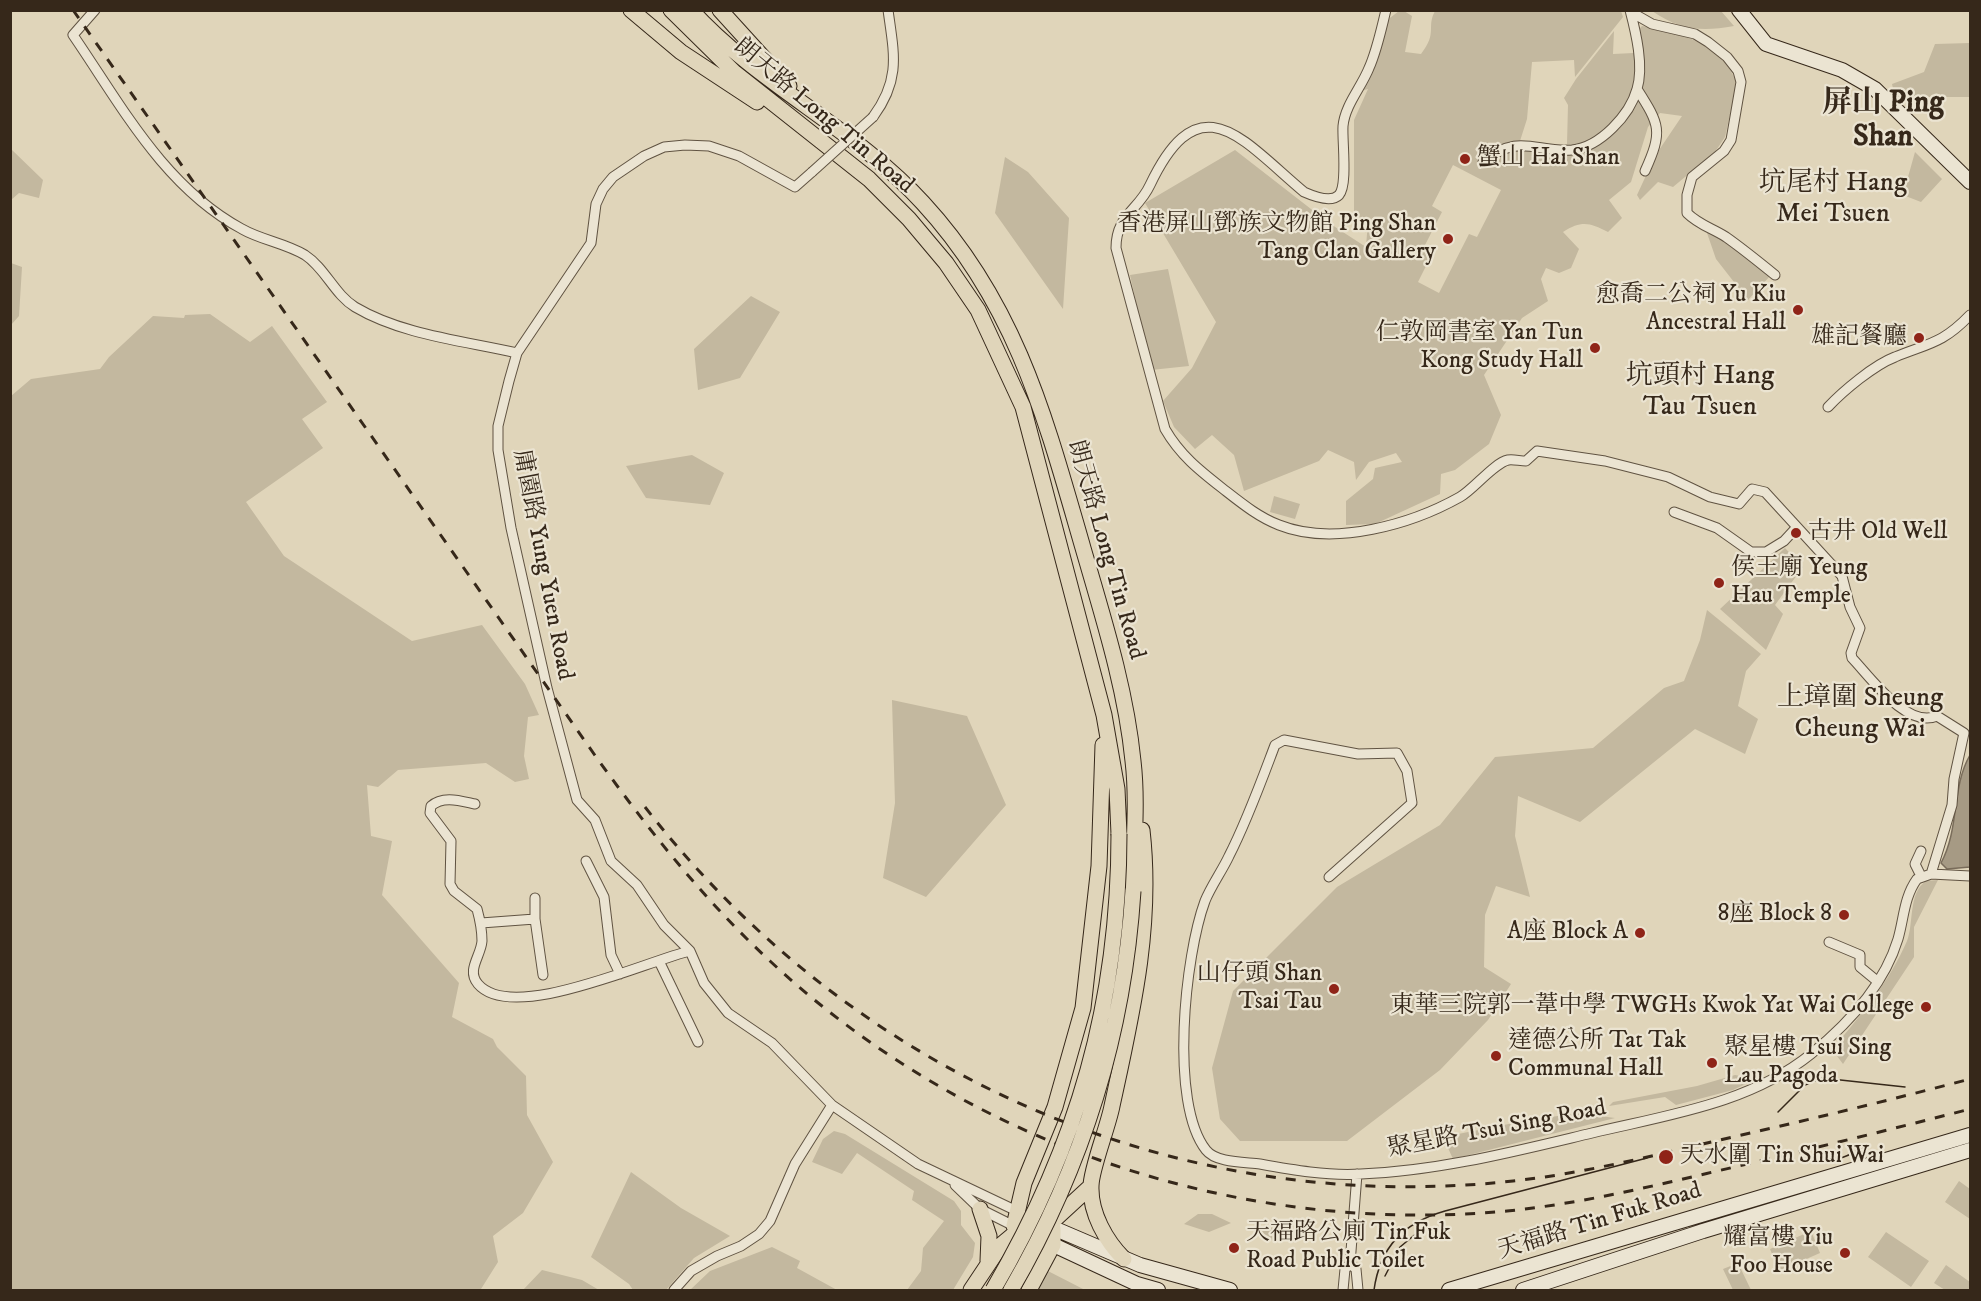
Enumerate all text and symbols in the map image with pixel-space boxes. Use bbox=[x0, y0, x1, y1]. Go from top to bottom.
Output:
street label: 朗天路 Long Tin Road bbox=[727, 33, 919, 201]
district label: 屏山 Ping Shan bbox=[1822, 87, 1944, 158]
place label: 蟹山 Hai Shan bbox=[1477, 145, 1620, 173]
marker: 蟹山 Hai Shan bbox=[1458, 152, 1472, 166]
district label: 坑尾村 Hang Mei Tsuen bbox=[1759, 168, 1907, 231]
place label: 香港屏山鄧族文物館 Ping Shan Tang Clan Gallery bbox=[1117, 211, 1436, 267]
marker: 香港屏山鄧族文物館 Ping Shan Tang Clan Gallery bbox=[1441, 232, 1455, 246]
place label: 愈喬二公祠 Yu Kiu Ancestral Hall bbox=[1596, 282, 1786, 338]
marker: 愈喬二公祠 Yu Kiu Ancestral Hall bbox=[1791, 303, 1805, 317]
place label: 仁敦岡書室 Yan Tun Kong Study Hall bbox=[1376, 320, 1583, 376]
place label: 雄記餐廳 bbox=[1811, 324, 1907, 352]
marker: 雄記餐廳 bbox=[1912, 331, 1926, 345]
marker: 仁敦岡書室 Yan Tun Kong Study Hall bbox=[1588, 341, 1602, 355]
district label: 坑頭村 Hang Tau Tsuen bbox=[1626, 361, 1774, 424]
street label: 朗天路 Long Tin Road bbox=[1060, 437, 1150, 663]
street label: 庸園路 Yung Yuen Road bbox=[506, 447, 578, 683]
place label: 古井 Old Well bbox=[1808, 519, 1947, 547]
marker: 古井 Old Well bbox=[1789, 526, 1803, 540]
place label: 侯王廟 Yeung Hau Temple bbox=[1731, 555, 1868, 611]
marker: 侯王廟 Yeung Hau Temple bbox=[1712, 576, 1726, 590]
district label: 上璋圍 Sheung Cheung Wai bbox=[1777, 683, 1943, 746]
place label: 8座 Block 8 bbox=[1718, 901, 1832, 929]
marker: 8座 Block 8 bbox=[1837, 908, 1851, 922]
place label: A座 Block A bbox=[1507, 919, 1628, 947]
marker: A座 Block A bbox=[1633, 926, 1647, 940]
place label: 山仔頭 Shan Tsai Tau bbox=[1197, 961, 1322, 1017]
marker: 山仔頭 Shan Tsai Tau bbox=[1327, 982, 1341, 996]
place label: 東華三院郭一葦中學 TWGHs Kwok Yat Wai College bbox=[1390, 993, 1914, 1021]
marker: 東華三院郭一葦中學 TWGHs Kwok Yat Wai College bbox=[1919, 1000, 1933, 1014]
place label: 達德公所 Tat Tak Communal Hall bbox=[1508, 1028, 1686, 1084]
place label: 聚星樓 Tsui Sing Lau Pagoda bbox=[1724, 1035, 1891, 1091]
marker: 達德公所 Tat Tak Communal Hall bbox=[1489, 1049, 1503, 1063]
marker: 聚星樓 Tsui Sing Lau Pagoda bbox=[1705, 1056, 1719, 1070]
street label: 聚星路 Tsui Sing Road bbox=[1385, 1095, 1609, 1165]
place label: 天水圍 Tin Shui Wai bbox=[1680, 1143, 1884, 1171]
marker: 天水圍 Tin Shui Wai bbox=[1657, 1148, 1675, 1166]
street label: 天福路 Tin Fuk Road bbox=[1495, 1177, 1705, 1267]
place label: 天福路公廁 Tin Fuk Road Public Toilet bbox=[1246, 1220, 1451, 1276]
place label: 耀富樓 Yiu Foo House bbox=[1723, 1225, 1833, 1281]
marker: 天福路公廁 Tin Fuk Road Public Toilet bbox=[1227, 1241, 1241, 1255]
marker: 耀富樓 Yiu Foo House bbox=[1838, 1246, 1852, 1260]

